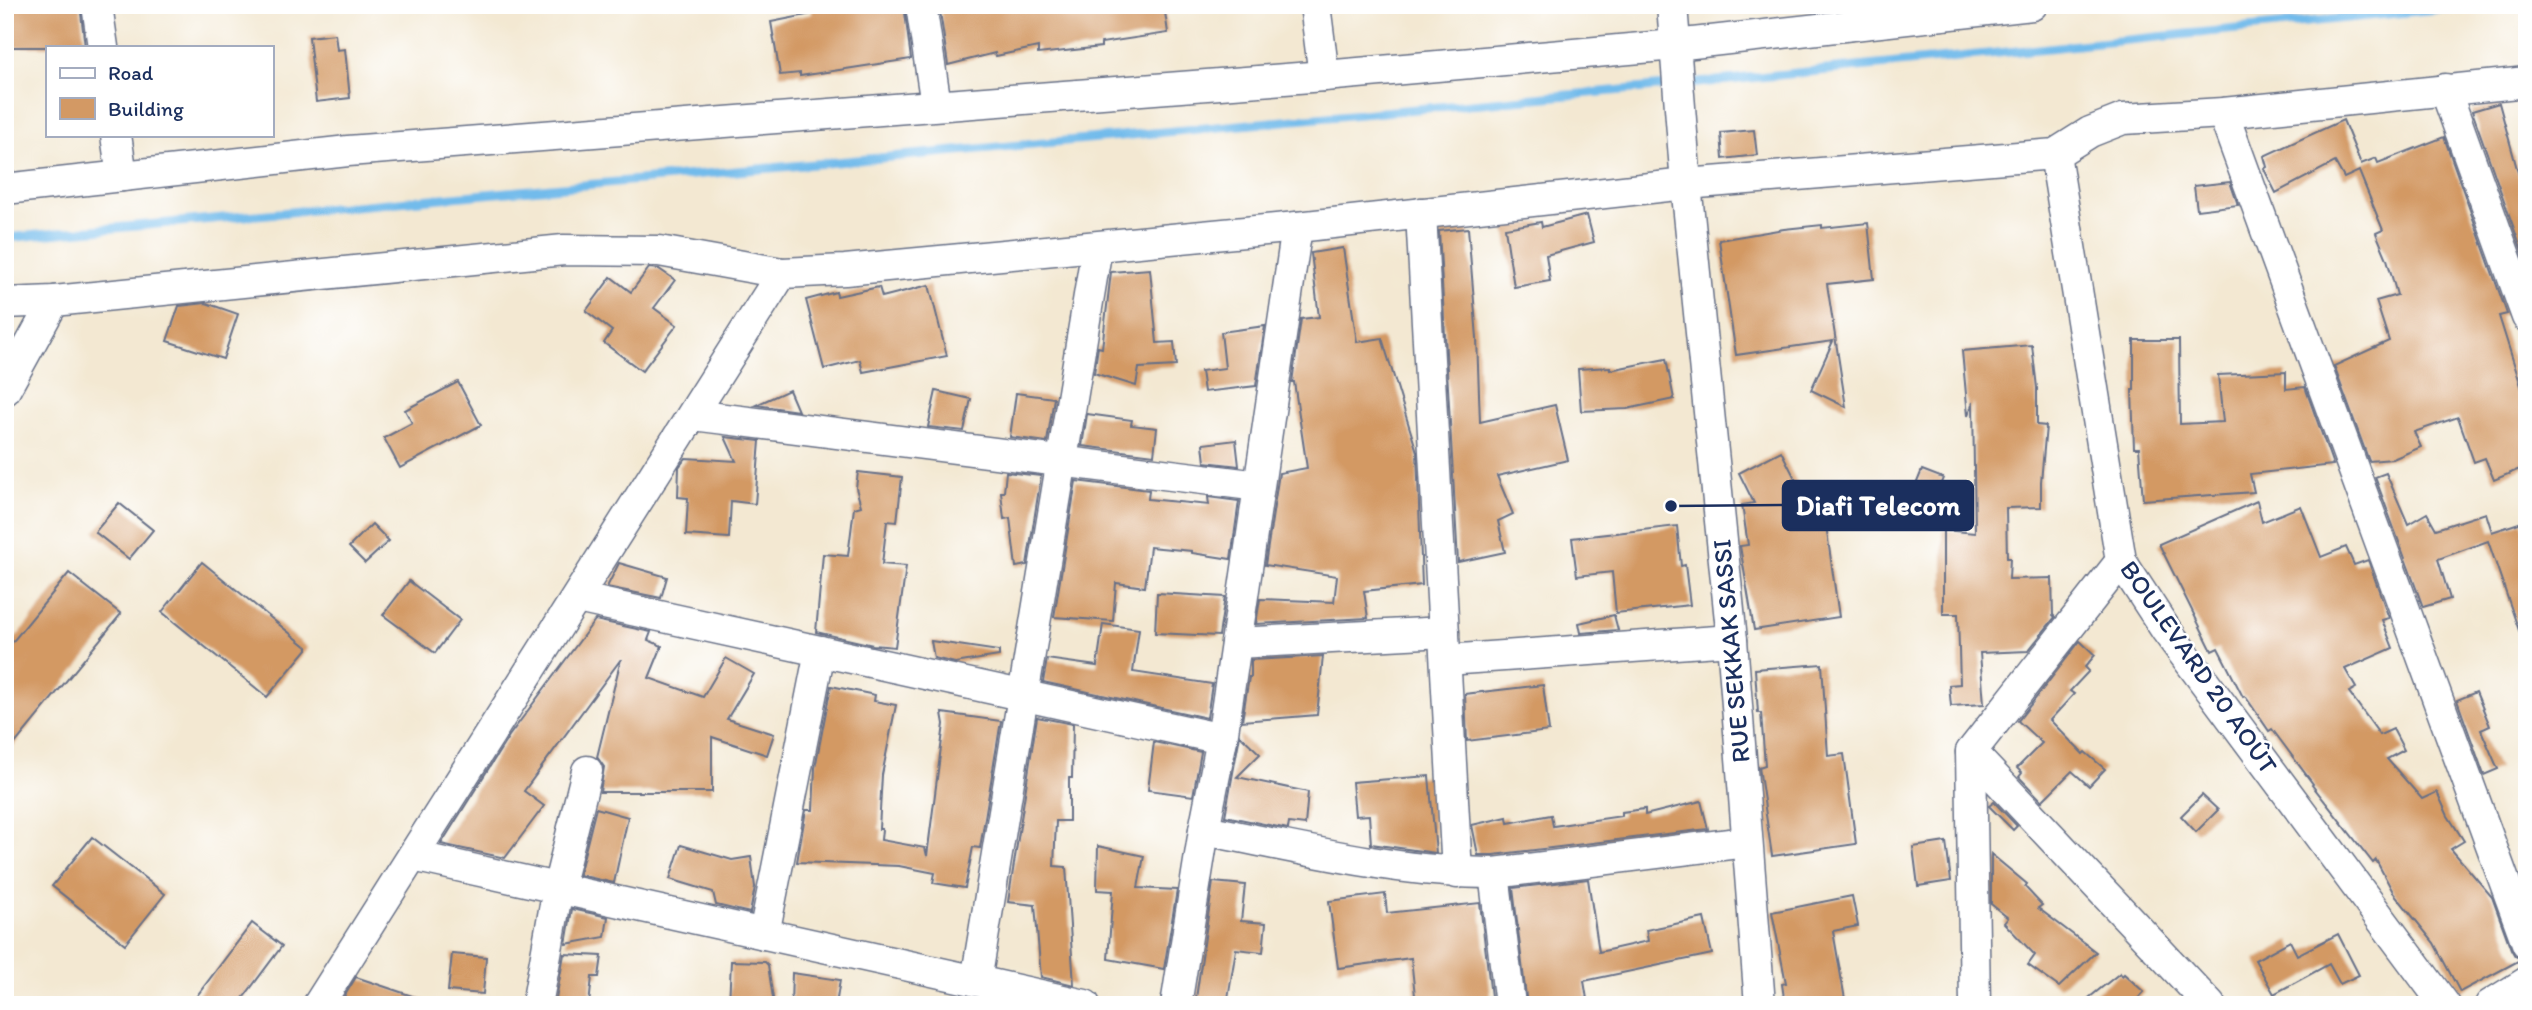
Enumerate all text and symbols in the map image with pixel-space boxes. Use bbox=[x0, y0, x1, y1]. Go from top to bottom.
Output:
legend bbox=[46, 46, 273, 136]
text: Road bbox=[108, 60, 154, 85]
text: Building bbox=[108, 96, 184, 121]
callout: Diafi Telecom bbox=[1783, 481, 1973, 530]
text: Diafi Telecom bbox=[1796, 488, 1961, 522]
street label: RUE SEKKAK SASSI bbox=[1705, 538, 1757, 764]
street label: BOULEVARD 20 AOÛT bbox=[2113, 554, 2285, 780]

